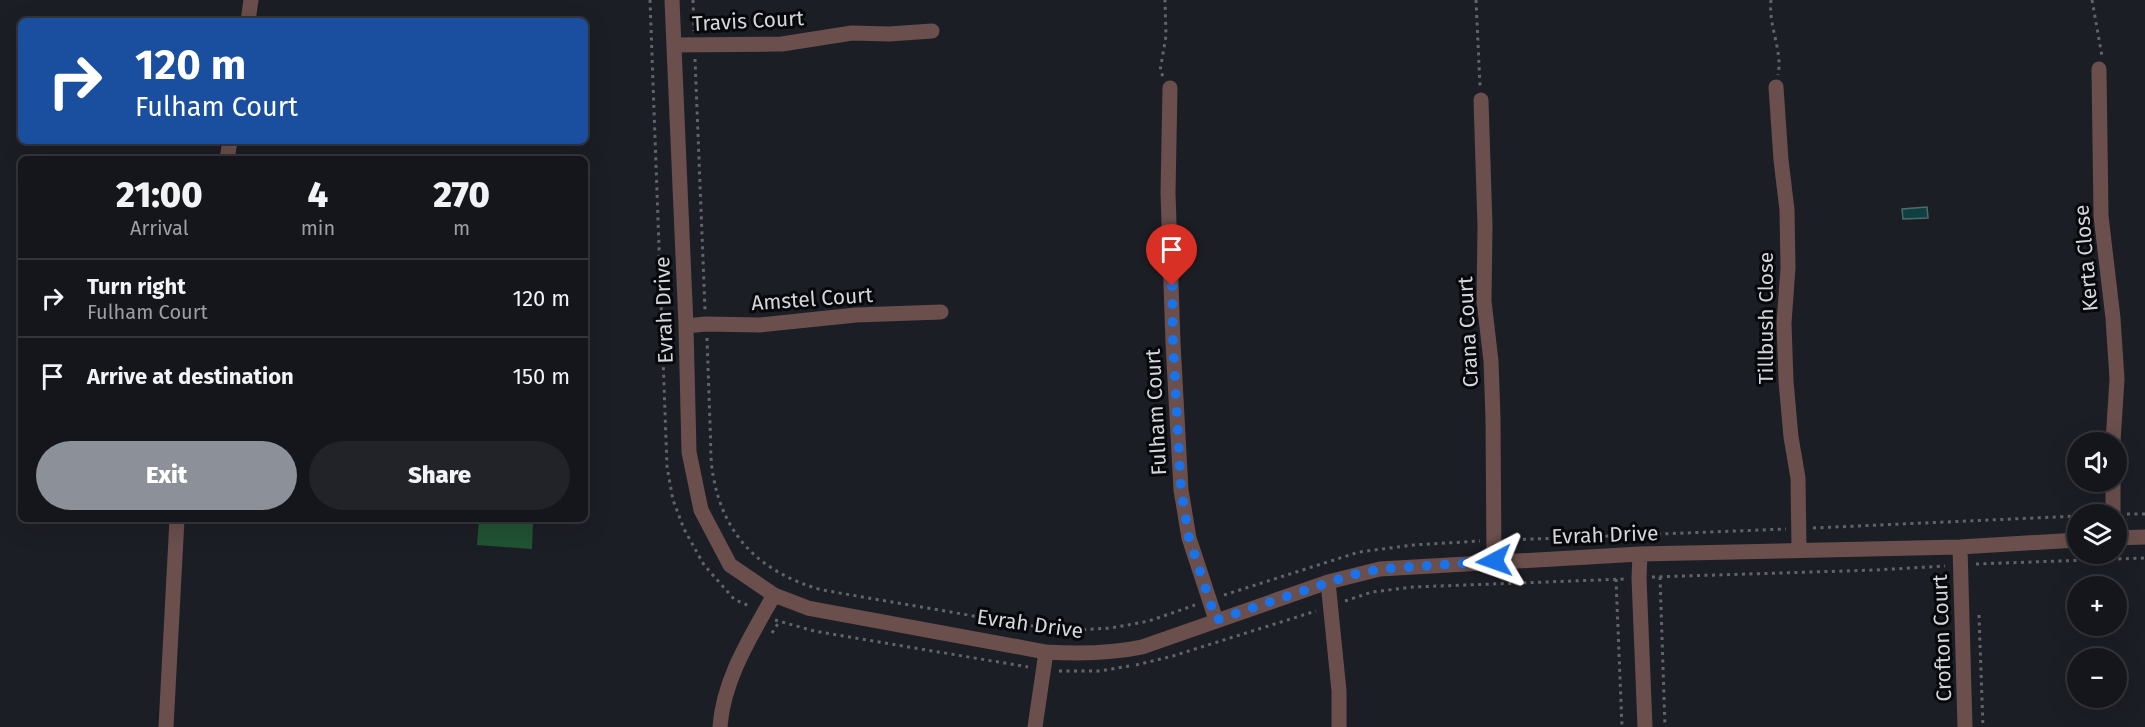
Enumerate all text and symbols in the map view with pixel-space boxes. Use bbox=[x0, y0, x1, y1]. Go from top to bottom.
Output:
street label: Travis Court bbox=[691, 5, 805, 37]
text: 120 m bbox=[135, 40, 246, 90]
icon: right bbox=[36, 42, 114, 120]
text: Fulham Court bbox=[135, 91, 298, 123]
text: 21:00 bbox=[116, 173, 203, 217]
text: 4 bbox=[308, 173, 328, 217]
text: 270 bbox=[433, 173, 490, 217]
street label: Kerta Close bbox=[2068, 203, 2104, 313]
text: Arrival bbox=[130, 216, 189, 240]
text: min bbox=[301, 216, 335, 240]
text: m bbox=[453, 216, 470, 240]
pin bbox=[1146, 224, 1197, 286]
icon: arrive bbox=[1155, 233, 1188, 266]
street label: Tillbush Close bbox=[1753, 252, 1779, 384]
street label: Evrah Drive bbox=[649, 256, 679, 364]
text: Turn right bbox=[87, 273, 186, 300]
street label: Crana Court bbox=[1452, 275, 1484, 388]
icon: right bbox=[36, 282, 69, 315]
street label: Amstel Court bbox=[750, 282, 874, 316]
text: 120 m bbox=[513, 285, 570, 312]
text: Fulham Court bbox=[87, 300, 208, 324]
street label: Fulham Court bbox=[1140, 348, 1172, 476]
icon: arrive bbox=[36, 360, 69, 393]
text: Arrive at destination bbox=[87, 363, 294, 390]
text: 150 m bbox=[512, 363, 570, 390]
map controls bbox=[2067, 432, 2127, 708]
button: sound bbox=[2067, 432, 2127, 492]
button: Exit bbox=[36, 441, 297, 510]
button: Share bbox=[309, 441, 570, 510]
button: layers bbox=[2067, 504, 2127, 564]
street label: Evrah Drive bbox=[1551, 520, 1659, 550]
position arrow bbox=[1462, 529, 1526, 593]
street label: Crofton Court bbox=[1927, 574, 1957, 702]
button: + bbox=[2067, 576, 2127, 636]
street label: Evrah Drive bbox=[975, 604, 1085, 644]
button: − bbox=[2067, 648, 2127, 708]

